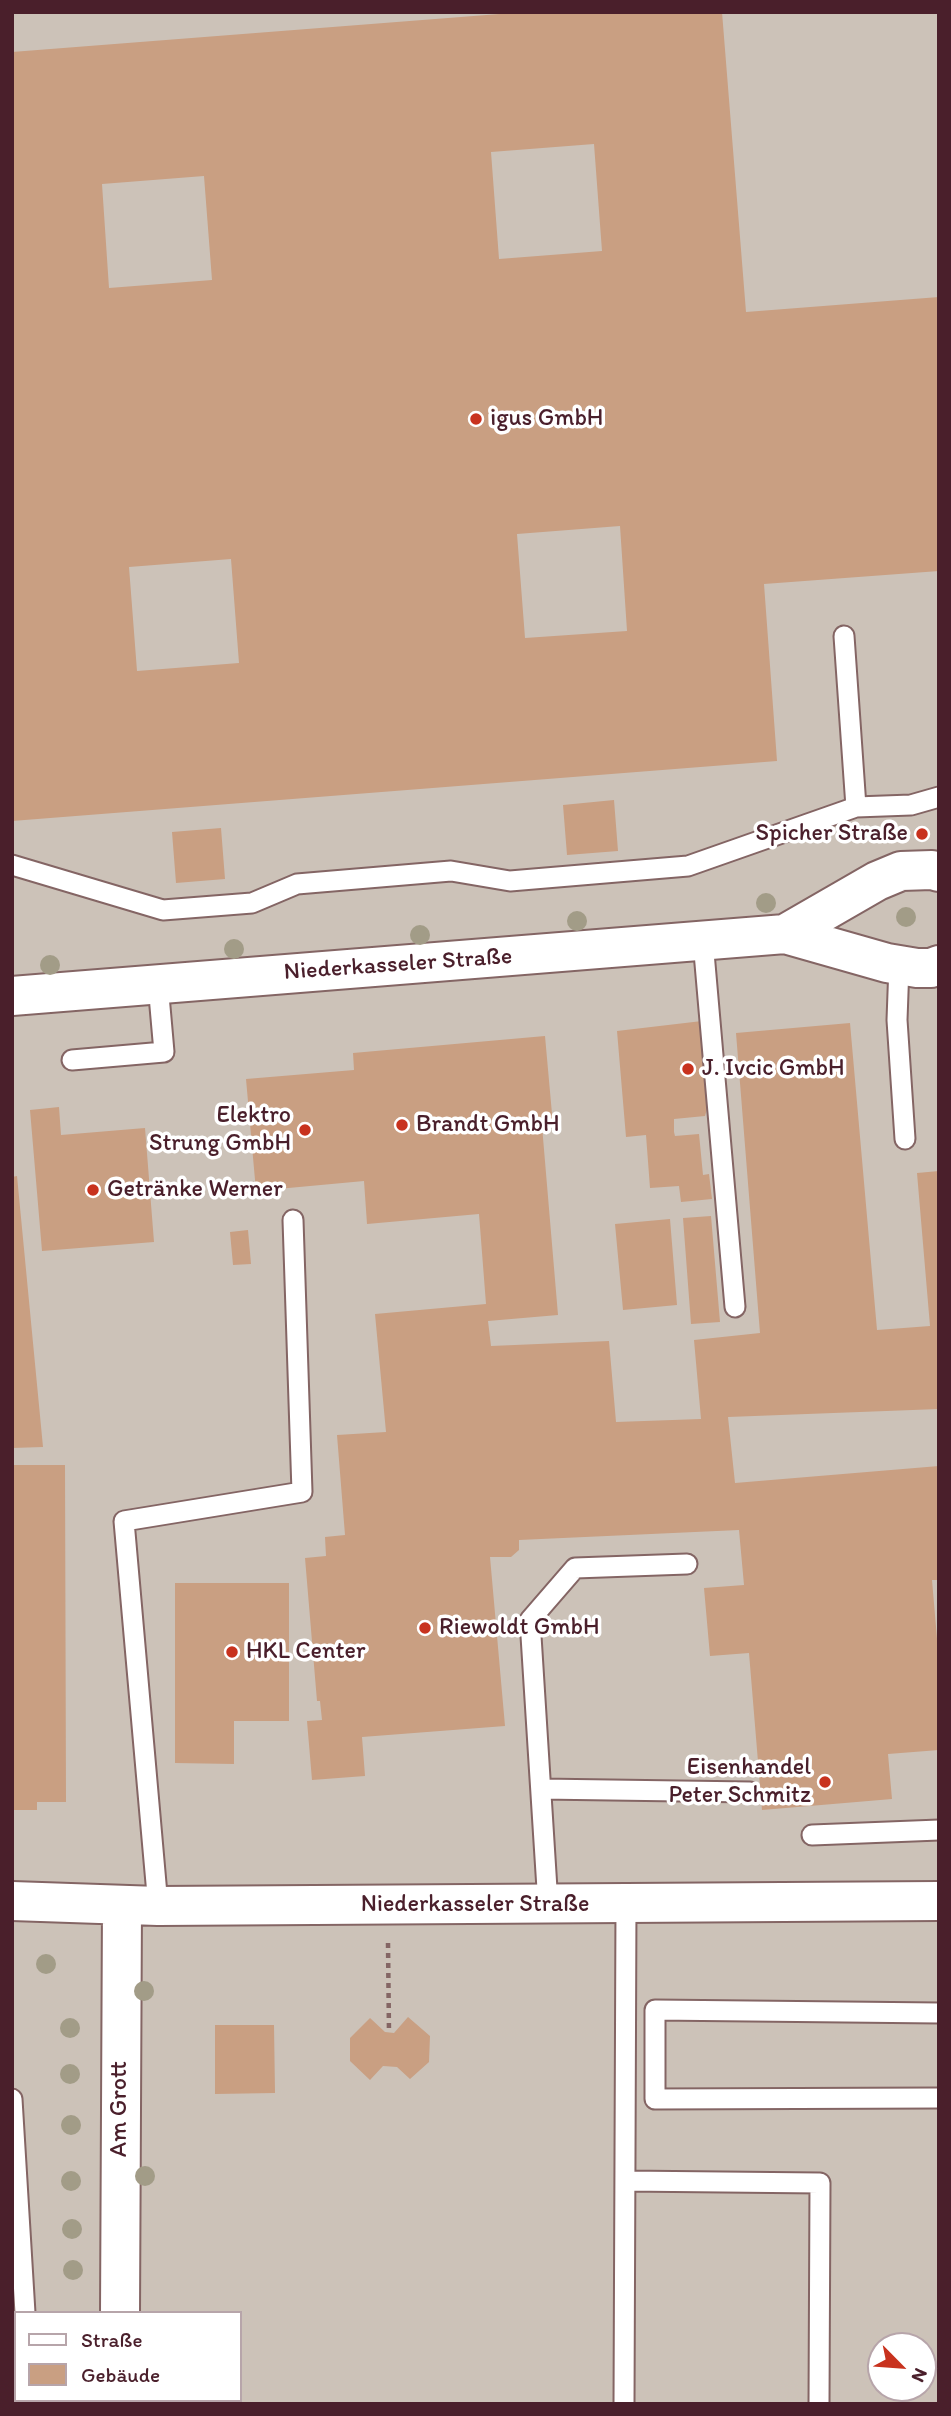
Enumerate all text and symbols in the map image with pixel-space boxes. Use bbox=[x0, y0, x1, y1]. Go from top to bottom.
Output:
place label: igus GmbH bbox=[490, 405, 603, 433]
marker: igus GmbH bbox=[468, 411, 484, 427]
place label: Spicher Straße bbox=[755, 820, 908, 848]
marker: Spicher Straße bbox=[914, 826, 930, 842]
street label: Niederkasseler Straße bbox=[283, 943, 513, 987]
place label: J. Ivcic GmbH bbox=[702, 1055, 845, 1083]
marker: J. Ivcic GmbH bbox=[680, 1061, 696, 1077]
place label: Elektro Strung GmbH bbox=[149, 1102, 291, 1158]
place label: Brandt GmbH bbox=[416, 1111, 560, 1139]
marker: Brandt GmbH bbox=[394, 1117, 410, 1133]
marker: Elektro Strung GmbH bbox=[297, 1122, 313, 1138]
place label: Getränke Werner bbox=[107, 1176, 283, 1204]
marker: Getränke Werner bbox=[85, 1182, 101, 1198]
place label: Riewoldt GmbH bbox=[439, 1614, 600, 1642]
marker: Riewoldt GmbH bbox=[417, 1620, 433, 1636]
place label: HKL Center bbox=[246, 1638, 365, 1666]
marker: HKL Center bbox=[224, 1644, 240, 1660]
place label: Eisenhandel Peter Schmitz bbox=[668, 1754, 811, 1810]
marker: Eisenhandel Peter Schmitz bbox=[817, 1774, 833, 1790]
street label: Niederkasseler Straße bbox=[361, 1891, 589, 1919]
street label: Am Grott bbox=[106, 2061, 134, 2157]
legend bbox=[14, 2311, 242, 2402]
text: Straße bbox=[81, 2327, 142, 2352]
north arrow bbox=[867, 2332, 937, 2402]
text: Gebäude bbox=[81, 2362, 160, 2387]
text: N bbox=[907, 2365, 933, 2386]

